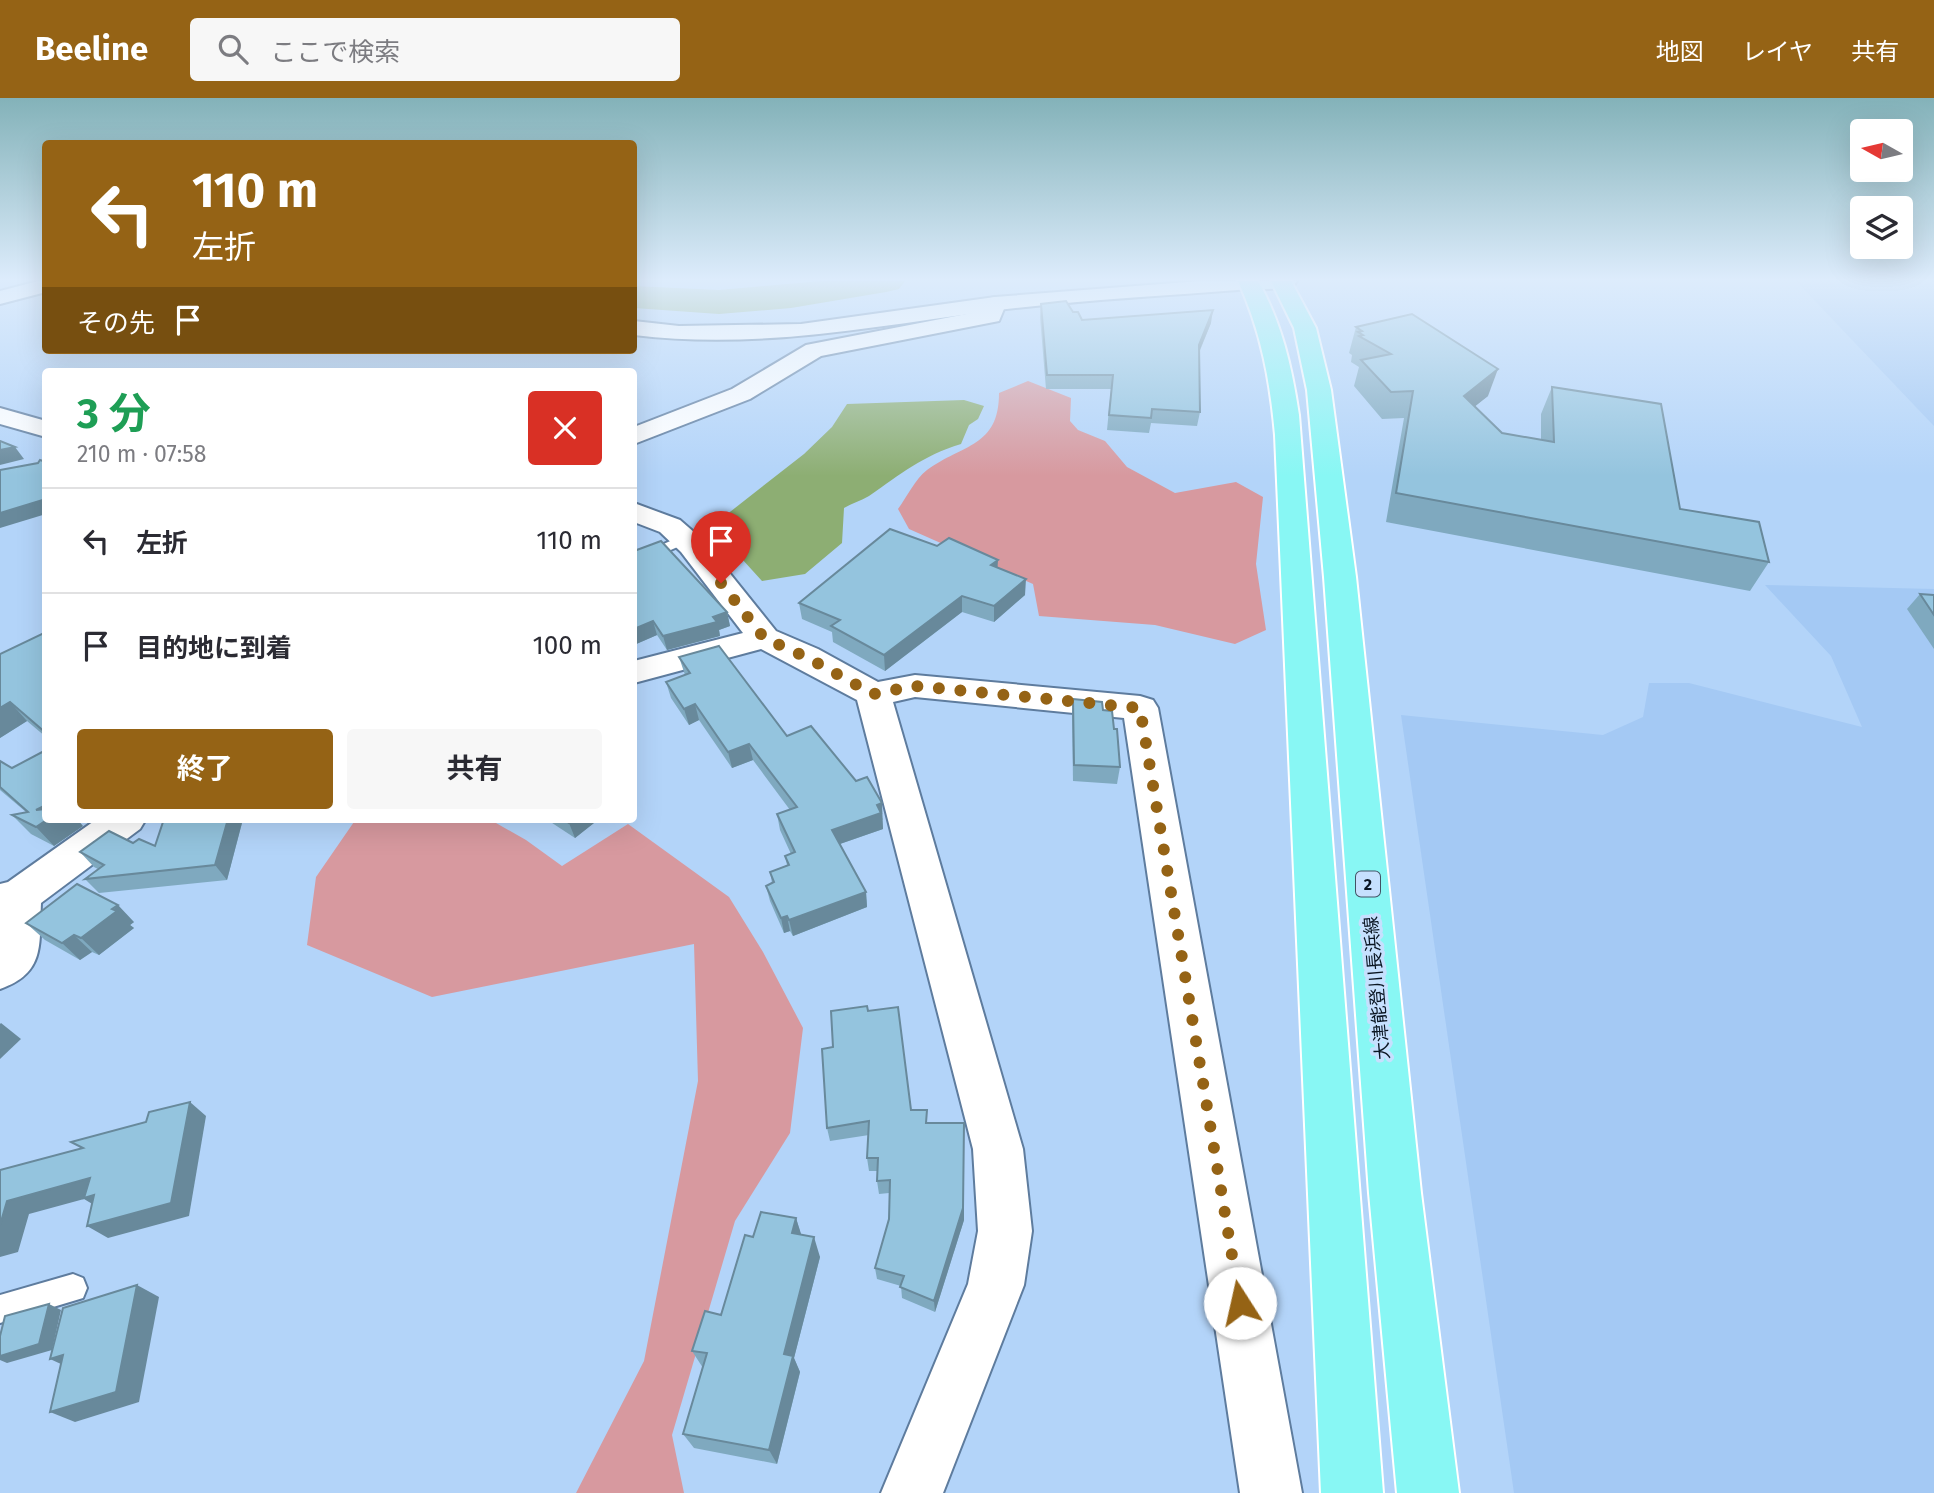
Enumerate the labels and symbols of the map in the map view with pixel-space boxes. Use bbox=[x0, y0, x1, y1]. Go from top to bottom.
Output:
north arrow bbox=[1850, 119, 1913, 182]
pin bbox=[691, 511, 751, 583]
road number: 2 bbox=[1356, 872, 1380, 897]
street label: 大津能登川長浜線 bbox=[1360, 915, 1394, 1061]
position arrow bbox=[1203, 1266, 1277, 1340]

